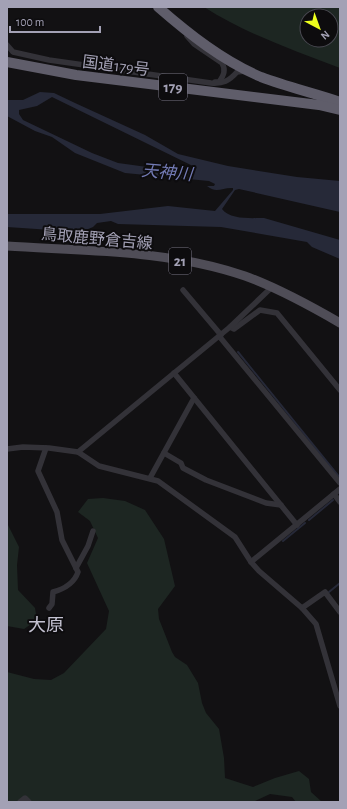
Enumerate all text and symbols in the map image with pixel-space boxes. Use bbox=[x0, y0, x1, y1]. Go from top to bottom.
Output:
scale bar bbox=[10, 8, 100, 34]
north arrow bbox=[299, 8, 339, 48]
text: 100 m bbox=[16, 16, 44, 28]
text: N bbox=[319, 29, 332, 42]
street label: 国道179号 bbox=[81, 53, 151, 78]
road number: 179 bbox=[159, 74, 187, 100]
water label: 天神川 bbox=[141, 161, 195, 183]
street label: 鳥取鹿野倉吉線 bbox=[40, 225, 153, 252]
road number: 21 bbox=[169, 248, 191, 274]
district label: 大原 bbox=[28, 616, 64, 635]

